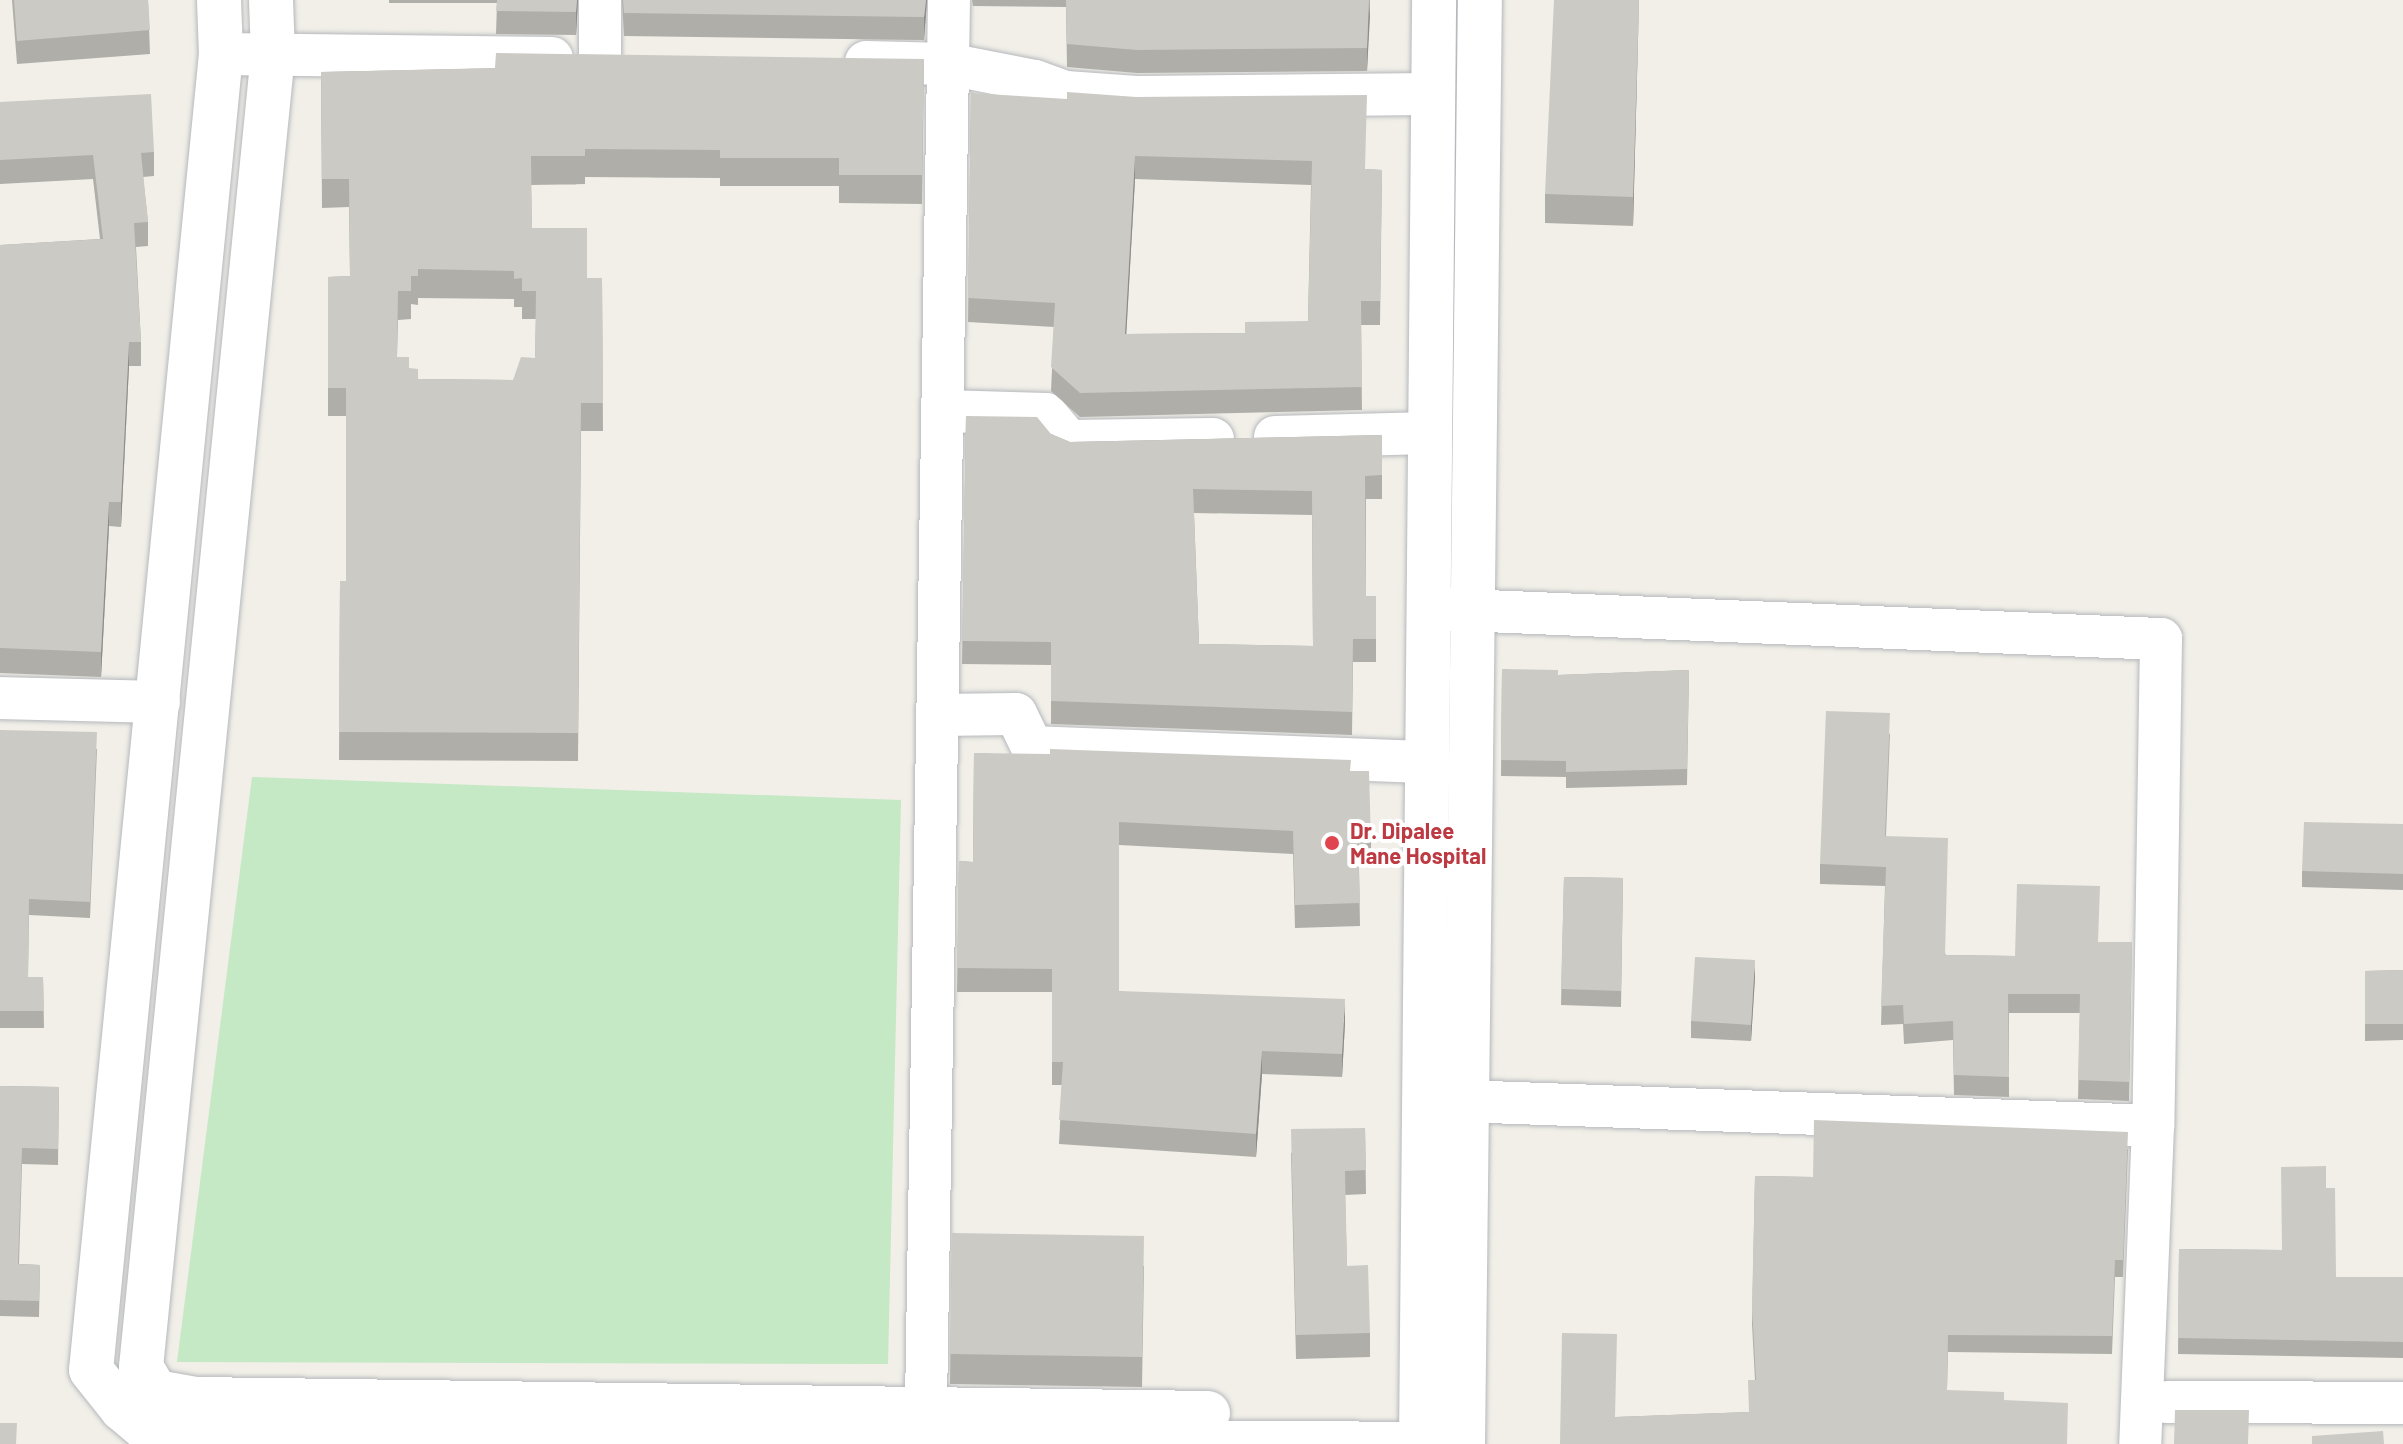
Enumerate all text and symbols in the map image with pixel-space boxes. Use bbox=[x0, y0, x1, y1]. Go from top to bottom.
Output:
place label: Dr. Dipalee Mane Hospital bbox=[1350, 817, 1486, 868]
marker: Dr. Dipalee Mane Hospital bbox=[1321, 832, 1343, 854]

